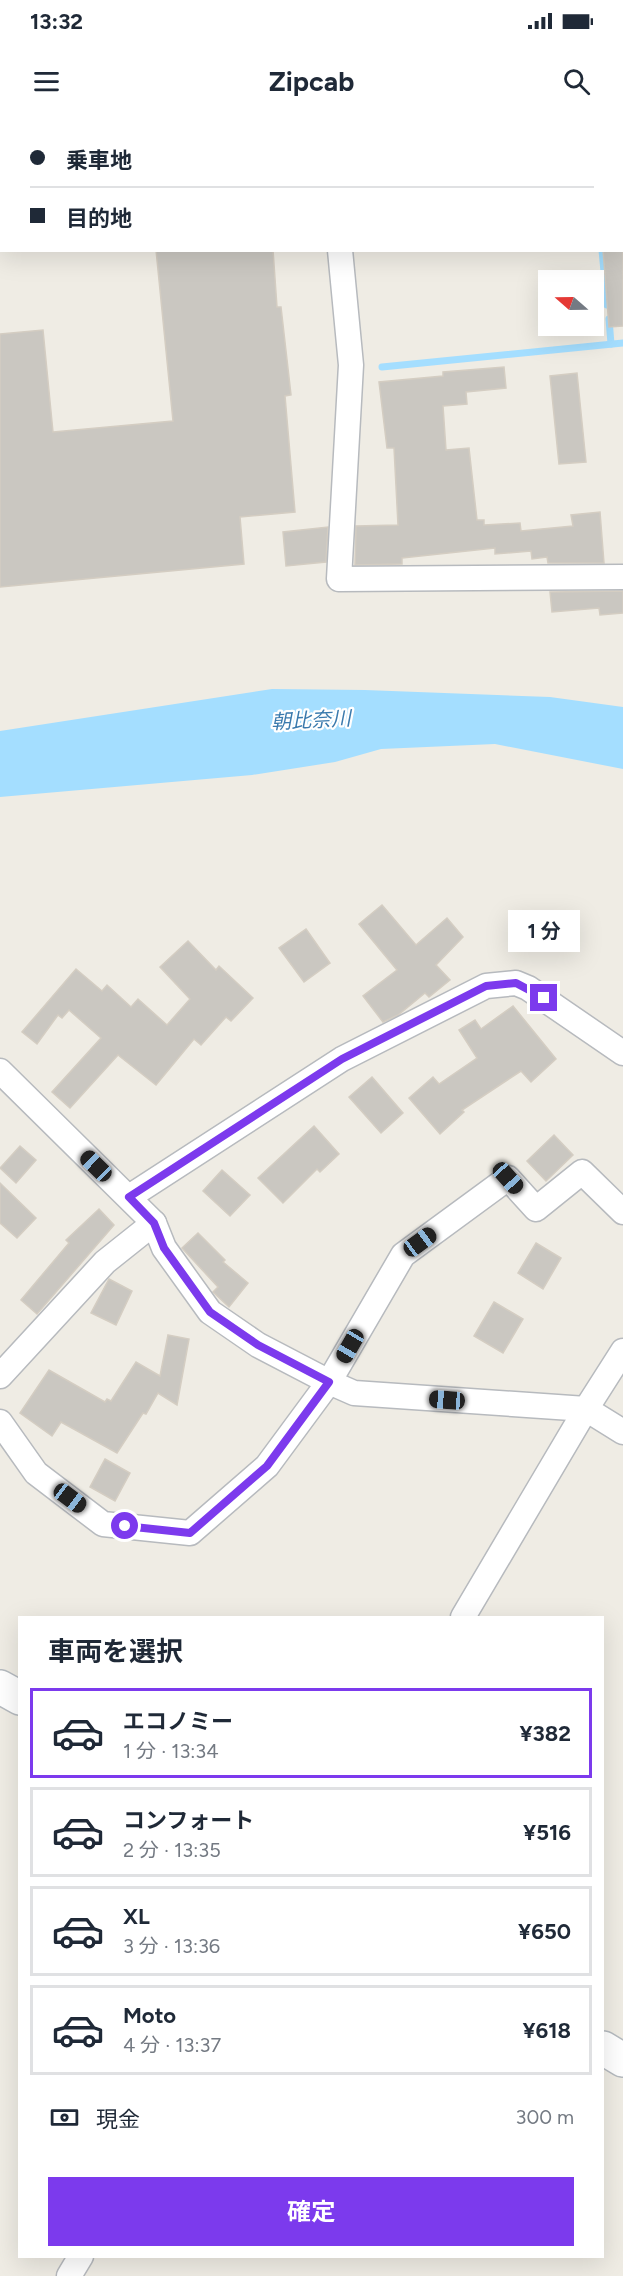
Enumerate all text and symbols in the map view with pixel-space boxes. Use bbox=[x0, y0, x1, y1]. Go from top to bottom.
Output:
text: 13:32 bbox=[30, 8, 83, 35]
icon: menu bbox=[30, 65, 63, 98]
text: Zipcab bbox=[269, 65, 354, 98]
icon: search bbox=[560, 65, 593, 98]
text: 乗車地 bbox=[66, 147, 132, 174]
text: 目的地 bbox=[66, 205, 132, 232]
north arrow bbox=[538, 270, 604, 336]
map controls bbox=[538, 270, 604, 336]
water label: 朝比奈川 bbox=[270, 706, 354, 734]
callout: 1 分 bbox=[508, 911, 580, 953]
text: 1 分 bbox=[527, 919, 561, 943]
route end bbox=[530, 984, 557, 1011]
car bbox=[77, 1147, 115, 1185]
car bbox=[489, 1159, 527, 1197]
car bbox=[400, 1224, 440, 1260]
car bbox=[333, 1326, 367, 1366]
car bbox=[428, 1390, 466, 1410]
car bbox=[50, 1480, 90, 1516]
route start bbox=[111, 1512, 138, 1539]
text: 車両を選択 bbox=[48, 1635, 183, 1668]
icon: car bbox=[51, 1706, 105, 1760]
text: エコノミー bbox=[123, 1708, 233, 1735]
text: ¥382 bbox=[519, 1720, 571, 1747]
text: 1 分 · 13:34 bbox=[123, 1739, 219, 1763]
icon: car bbox=[51, 1805, 105, 1859]
text: コンフォート bbox=[123, 1807, 254, 1834]
text: ¥516 bbox=[523, 1819, 571, 1846]
text: 2 分 · 13:35 bbox=[123, 1838, 221, 1862]
text: XL bbox=[123, 1903, 150, 1930]
icon: car bbox=[51, 1904, 105, 1958]
text: ¥650 bbox=[518, 1918, 571, 1945]
text: 3 分 · 13:36 bbox=[123, 1934, 220, 1958]
text: Moto bbox=[123, 2002, 176, 2029]
icon: car bbox=[51, 2003, 105, 2057]
text: ¥618 bbox=[522, 2017, 571, 2044]
text: 4 分 · 13:37 bbox=[123, 2033, 221, 2057]
icon: cash bbox=[48, 2101, 81, 2134]
text: 300 m bbox=[516, 2105, 574, 2129]
text: 現金 bbox=[96, 2106, 140, 2133]
button: 確定 bbox=[48, 2177, 574, 2246]

